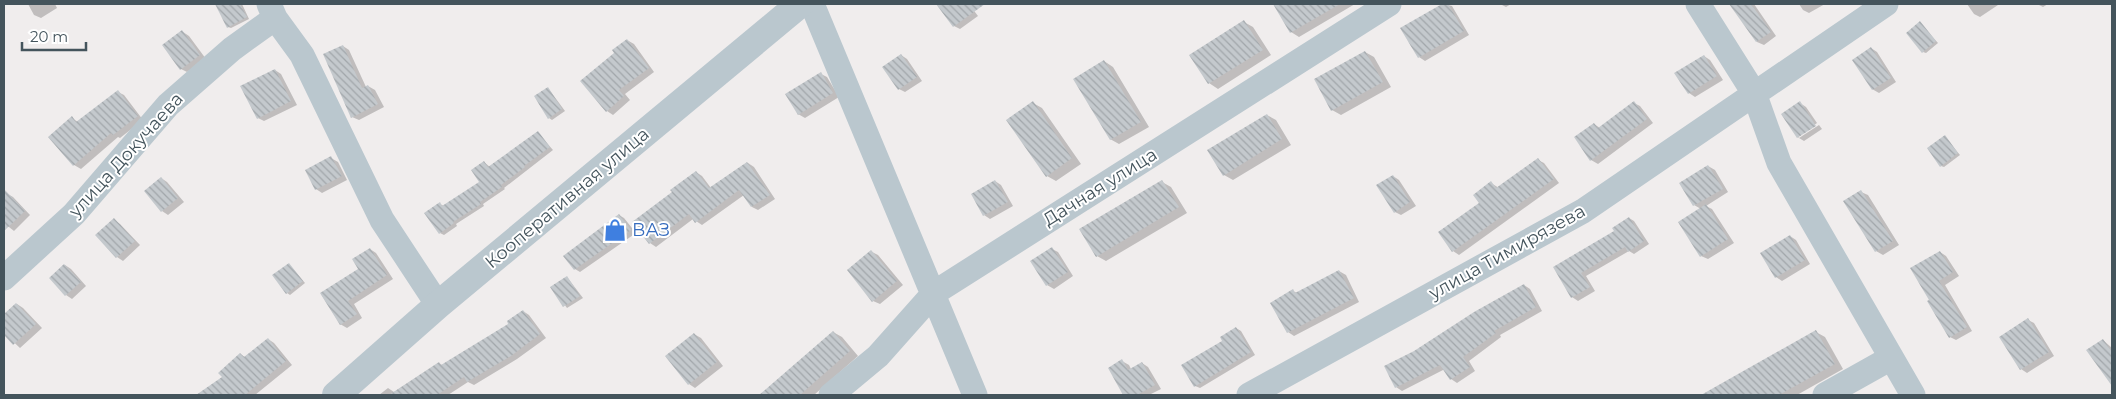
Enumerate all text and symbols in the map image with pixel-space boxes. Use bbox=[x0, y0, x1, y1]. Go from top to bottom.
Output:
scale bar bbox=[22, 20, 86, 52]
text: 20 m bbox=[30, 27, 68, 46]
street label: улица Докучаева bbox=[64, 88, 188, 223]
street label: Кооперативная улица bbox=[481, 123, 653, 273]
street label: Дачная улица bbox=[1039, 143, 1161, 231]
street label: улица Тимирязева bbox=[1424, 200, 1589, 305]
shop icon: ВАЗ bbox=[602, 217, 628, 243]
place label: ВАЗ bbox=[632, 219, 670, 241]

